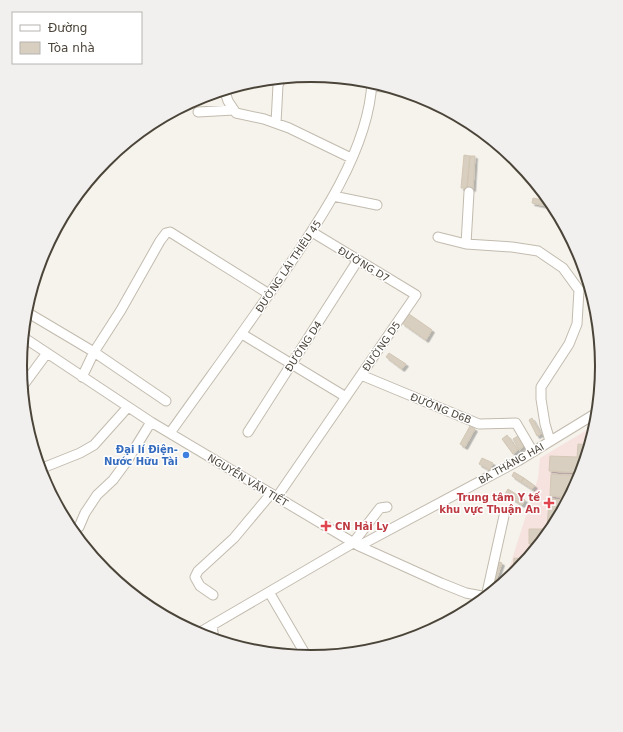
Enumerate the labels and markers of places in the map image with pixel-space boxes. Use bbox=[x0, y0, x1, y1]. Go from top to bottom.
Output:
place label: Đại lí Điện- Nước Hữu Tài bbox=[104, 444, 178, 467]
marker: Đại lí Điện- Nước Hữu Tài bbox=[181, 450, 191, 460]
place label: Trung tâm Y tế khu vực Thuận An bbox=[439, 491, 540, 515]
marker: Trung tâm Y tế khu vực Thuận An bbox=[543, 497, 555, 509]
marker: CN Hải Ly bbox=[320, 520, 332, 532]
place label: CN Hải Ly bbox=[335, 521, 389, 532]

